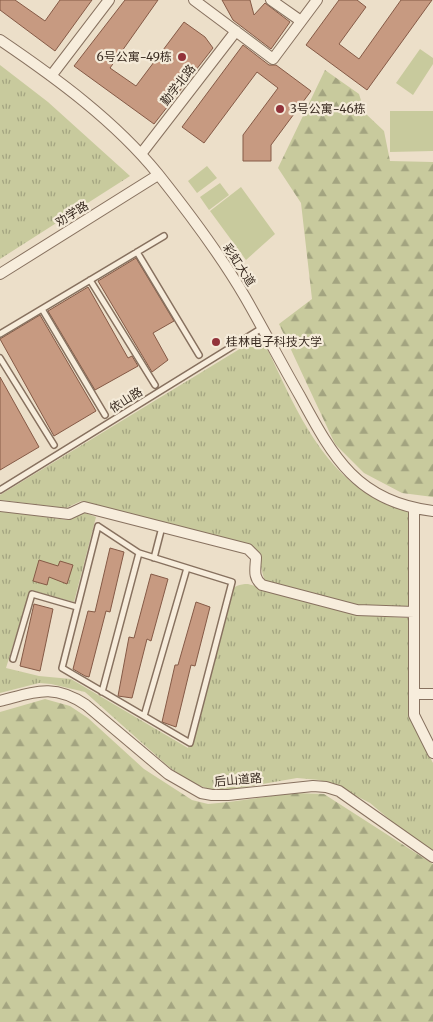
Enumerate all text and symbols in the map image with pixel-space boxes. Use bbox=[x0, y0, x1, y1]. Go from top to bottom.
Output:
place label: 6号公寓-49栋 bbox=[96, 49, 172, 64]
marker: 6号公寓-49栋 bbox=[176, 51, 188, 63]
street label: 勤学北路 bbox=[157, 61, 198, 108]
place label: 3号公寓-46栋 bbox=[290, 101, 366, 116]
marker: 3号公寓-46栋 bbox=[274, 103, 286, 115]
street label: 劝学路 bbox=[52, 198, 91, 229]
street label: 彩虹大道 bbox=[220, 241, 259, 289]
place label: 桂林电子科技大学 bbox=[226, 334, 322, 349]
marker: 桂林电子科技大学 bbox=[210, 336, 222, 348]
street label: 依山路 bbox=[106, 384, 145, 415]
street label: 后山道路 bbox=[213, 770, 263, 789]

